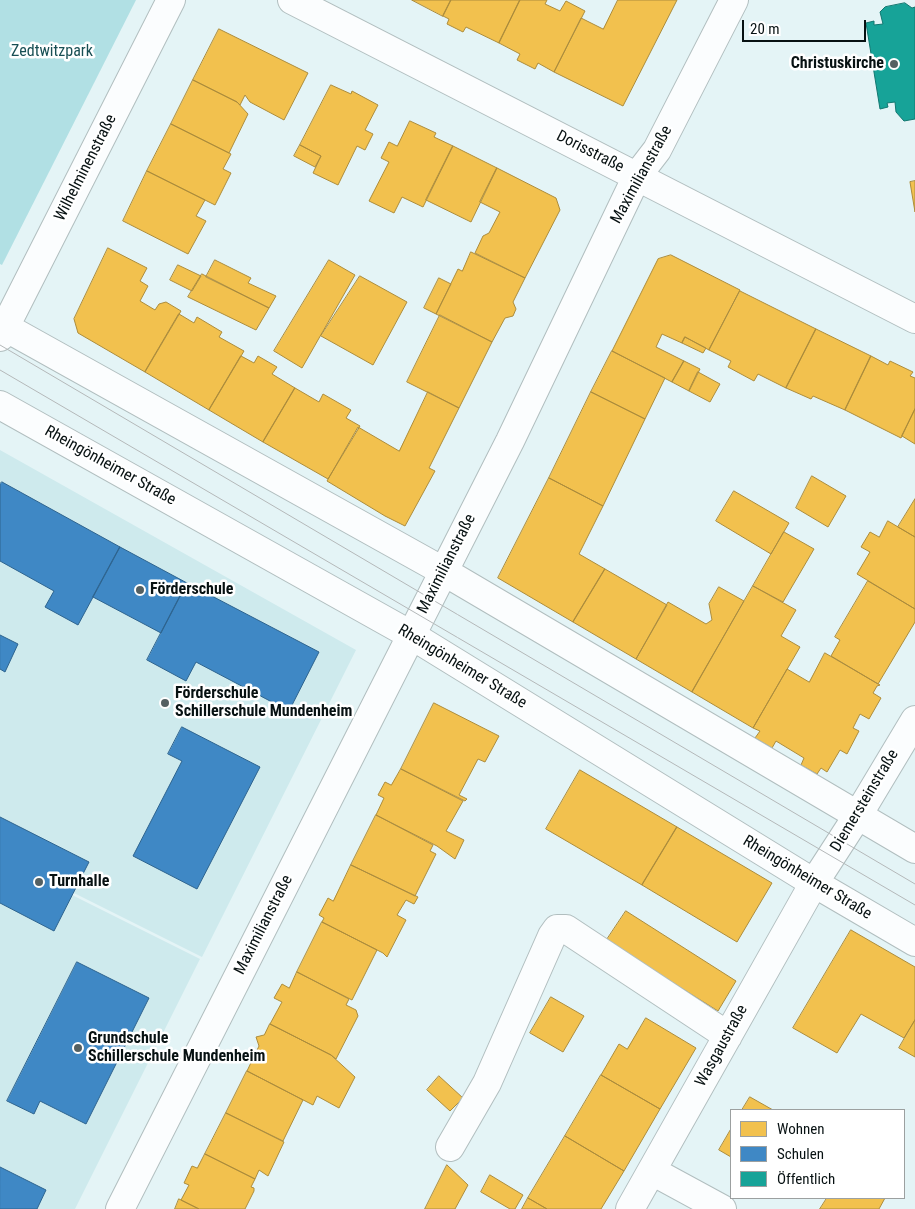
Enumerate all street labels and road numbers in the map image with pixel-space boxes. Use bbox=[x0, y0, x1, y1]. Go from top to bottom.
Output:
street label: Wilhelminenstraße bbox=[51, 111, 121, 225]
street label: Maximilianstraße bbox=[607, 123, 677, 227]
street label: Dorisstraße bbox=[553, 127, 627, 177]
street label: Rheingönheimer Straße bbox=[41, 422, 179, 510]
street label: Maximilianstraße bbox=[414, 511, 480, 617]
street label: Rheingönheimer Straße bbox=[394, 621, 530, 713]
street label: Diemersteinstraße bbox=[827, 746, 903, 856]
street label: Rheingönheimer Straße bbox=[739, 832, 875, 924]
street label: Maximilianstraße bbox=[231, 872, 297, 978]
street label: Wasgaustraße bbox=[692, 1002, 752, 1090]

